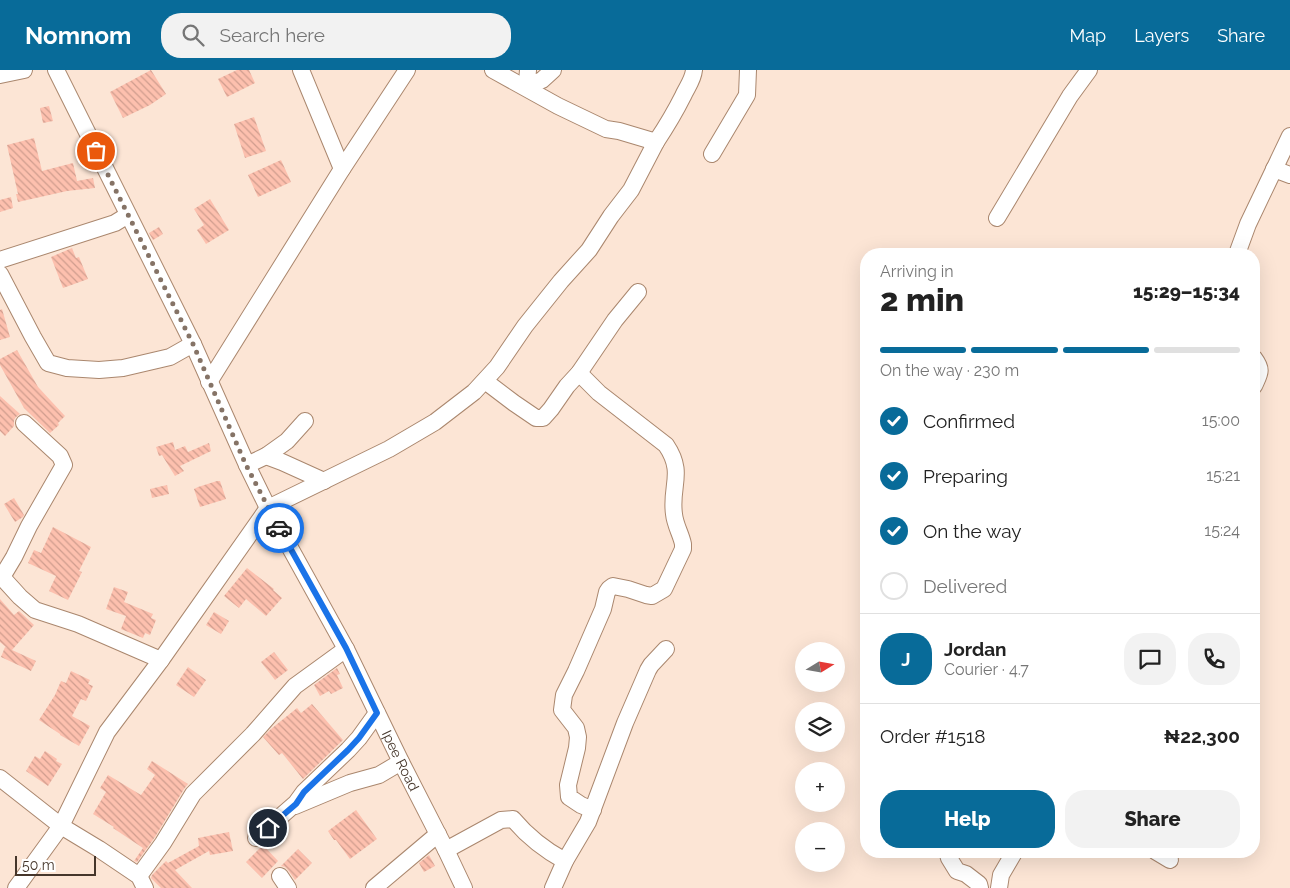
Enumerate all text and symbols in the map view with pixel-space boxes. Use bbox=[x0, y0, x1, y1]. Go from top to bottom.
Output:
search box bbox=[161, 13, 511, 58]
text: Nomnom bbox=[25, 21, 131, 50]
icon: search bbox=[179, 21, 207, 49]
text: Search here bbox=[219, 24, 325, 46]
text: Map bbox=[1070, 25, 1106, 46]
text: Layers bbox=[1134, 25, 1189, 46]
text: Share bbox=[1217, 25, 1265, 46]
pin bbox=[75, 130, 117, 172]
icon: bag bbox=[82, 137, 110, 165]
text: Arriving in bbox=[880, 262, 954, 281]
text: 15:29–15:34 bbox=[1133, 280, 1240, 302]
text: 2 min bbox=[880, 281, 964, 318]
text: On the way · 230 m bbox=[880, 361, 1019, 380]
icon: check bbox=[880, 407, 908, 435]
text: Confirmed bbox=[923, 410, 1015, 432]
text: 15:00 bbox=[1202, 411, 1240, 430]
icon: check bbox=[880, 462, 908, 490]
text: Preparing bbox=[923, 465, 1008, 487]
text: 15:21 bbox=[1206, 466, 1240, 485]
courier bbox=[254, 503, 304, 553]
icon: car bbox=[265, 514, 293, 542]
icon: check bbox=[880, 517, 908, 545]
text: On the way bbox=[923, 520, 1022, 542]
text: 15:24 bbox=[1204, 521, 1240, 540]
text: Delivered bbox=[923, 575, 1007, 597]
button: chat bbox=[1124, 633, 1176, 685]
button: phone bbox=[1188, 633, 1240, 685]
text: Jordan bbox=[944, 638, 1007, 660]
north arrow bbox=[795, 642, 845, 692]
map controls bbox=[795, 642, 845, 872]
text: J bbox=[901, 648, 911, 670]
text: Courier · 4.7 bbox=[944, 660, 1029, 679]
button: layers bbox=[795, 702, 845, 752]
text: Order #1518 bbox=[880, 725, 985, 747]
text: ₦22,300 bbox=[1164, 725, 1240, 747]
street label: Ipee Road bbox=[379, 728, 422, 794]
button: + bbox=[795, 762, 845, 812]
button: Help bbox=[880, 790, 1055, 848]
button: Share bbox=[1065, 790, 1240, 848]
pin bbox=[247, 807, 289, 849]
icon: home bbox=[254, 814, 282, 842]
button: − bbox=[795, 822, 845, 872]
scale bar bbox=[15, 853, 96, 876]
text: 50 m bbox=[22, 857, 55, 873]

